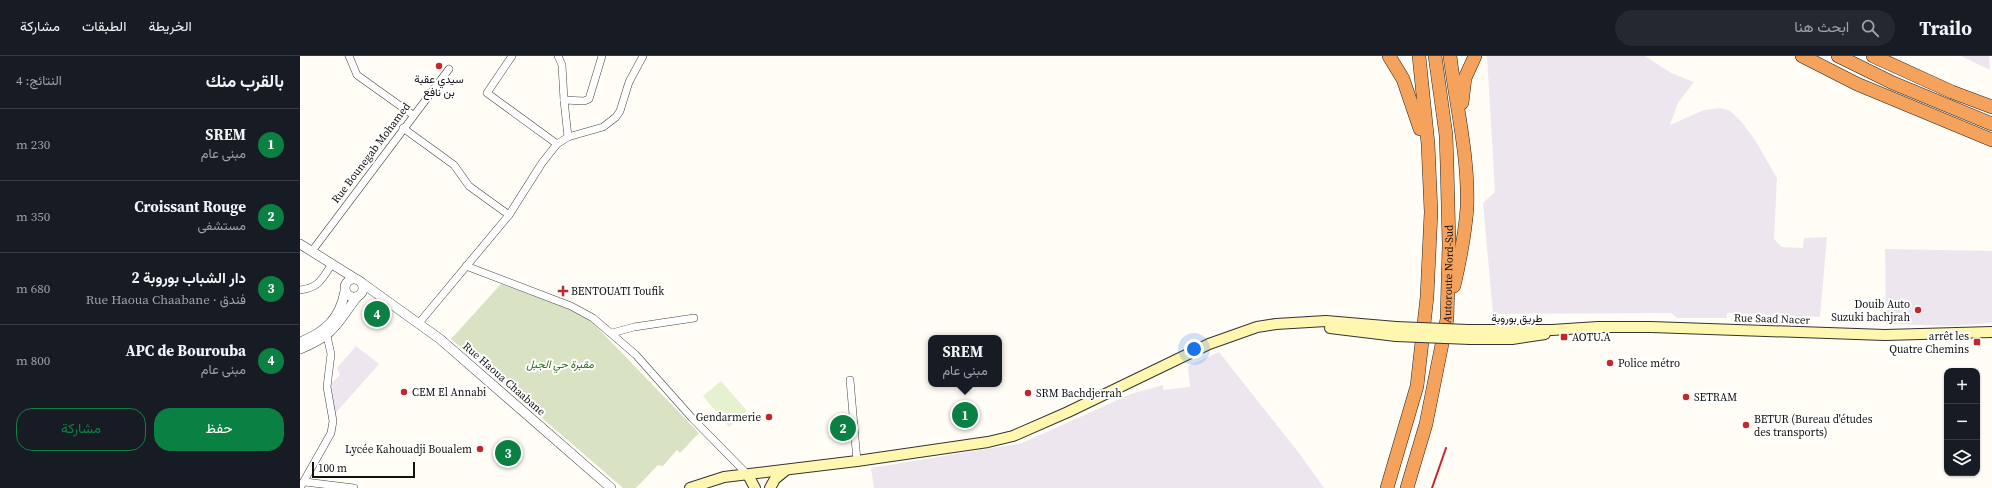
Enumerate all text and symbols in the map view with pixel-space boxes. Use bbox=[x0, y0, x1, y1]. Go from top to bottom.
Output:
search box bbox=[1615, 10, 1895, 46]
text: Trailo bbox=[1919, 15, 1972, 41]
text: مشاركة bbox=[20, 16, 60, 36]
text: الطبقات bbox=[82, 16, 126, 36]
text: الخريطة bbox=[148, 16, 192, 36]
text: ابحث هنا bbox=[1794, 16, 1849, 37]
icon: search bbox=[1859, 17, 1881, 39]
marker: سيدي عقبة بن نافع bbox=[434, 61, 444, 71]
text: بالقرب منك bbox=[206, 69, 284, 93]
text: النتائج: 4 bbox=[16, 72, 62, 89]
place label: سيدي عقبة بن نافع bbox=[414, 72, 464, 100]
street label: Rue Bounegab Mohamed bbox=[328, 99, 414, 206]
text: SREM bbox=[205, 124, 246, 145]
text: 230 m bbox=[16, 136, 50, 153]
text: 1 bbox=[267, 136, 275, 153]
text: مبنى عام bbox=[201, 145, 246, 162]
text: Croissant Rouge bbox=[134, 196, 246, 217]
text: 350 m bbox=[16, 208, 50, 225]
text: 2 bbox=[267, 208, 275, 225]
text: مستشفى bbox=[198, 217, 246, 234]
street label: Autoroute Nord-Sud bbox=[1439, 224, 1457, 324]
text: دار الشباب بوروبة 2 bbox=[132, 267, 246, 288]
text: 680 m bbox=[16, 280, 50, 297]
text: 3 bbox=[267, 280, 275, 297]
place label: BENTOUATI Toufik bbox=[571, 284, 665, 299]
marker: BENTOUATI Toufik bbox=[558, 286, 568, 296]
text: فندق · Rue Haoua Chaabane bbox=[86, 291, 246, 308]
place label: Douib Auto Suzuki bachjrah bbox=[1831, 297, 1910, 325]
pin: 4 bbox=[364, 299, 390, 329]
marker: Douib Auto Suzuki bachjrah bbox=[1913, 305, 1923, 315]
street label: Rue Saad Nacer bbox=[1734, 310, 1811, 328]
street label: طريق بوروبة bbox=[1491, 311, 1543, 326]
place label: arrêt les Quatre Chemins bbox=[1889, 329, 1969, 357]
place label: AOTU.A bbox=[1572, 330, 1611, 345]
marker: AOTU.A bbox=[1559, 332, 1569, 342]
popup bbox=[928, 335, 1002, 387]
marker: arrêt les Quatre Chemins bbox=[1972, 337, 1982, 347]
street label: Rue Haoua Chaabane bbox=[459, 339, 549, 419]
your location bbox=[1184, 339, 1204, 359]
text: APC de Bourouba bbox=[125, 340, 246, 361]
text: SREM bbox=[942, 341, 983, 362]
text: 800 m bbox=[16, 352, 50, 369]
text: 4 bbox=[267, 352, 275, 369]
place label: Police métro bbox=[1618, 356, 1680, 371]
park label: مقبرة حي الجبل bbox=[526, 357, 594, 373]
marker: Police métro bbox=[1605, 358, 1615, 368]
text: مبنى عام bbox=[201, 361, 246, 378]
text: مبنى عام bbox=[942, 362, 988, 379]
map controls bbox=[1944, 368, 1980, 476]
button: + bbox=[1944, 368, 1980, 404]
place label: CEM El Annabi bbox=[412, 385, 486, 400]
place label: SRM Bachdjerrah bbox=[1036, 386, 1122, 401]
marker: CEM El Annabi bbox=[399, 387, 409, 397]
marker: SRM Bachdjerrah bbox=[1023, 388, 1033, 398]
place label: SETRAM bbox=[1694, 390, 1737, 405]
marker: SETRAM bbox=[1681, 392, 1691, 402]
pin: 1 bbox=[952, 400, 978, 430]
button: − bbox=[1944, 404, 1980, 440]
button: مشاركة bbox=[16, 408, 146, 451]
button: حفظ bbox=[154, 408, 284, 451]
place label: Gendarmerie bbox=[696, 410, 761, 425]
marker: Gendarmerie bbox=[764, 412, 774, 422]
place label: BETUR (Bureau d'études des transports) bbox=[1754, 412, 1873, 440]
pin: 2 bbox=[830, 413, 856, 443]
marker: BETUR (Bureau d'études des transports) bbox=[1741, 420, 1751, 430]
pin: 3 bbox=[495, 438, 521, 468]
button: layers bbox=[1944, 440, 1980, 476]
place label: Lycée Kahouadji Boualem bbox=[345, 442, 472, 457]
marker: Lycée Kahouadji Boualem bbox=[475, 444, 485, 454]
scale bar bbox=[312, 460, 415, 479]
text: 100 m bbox=[318, 461, 347, 476]

